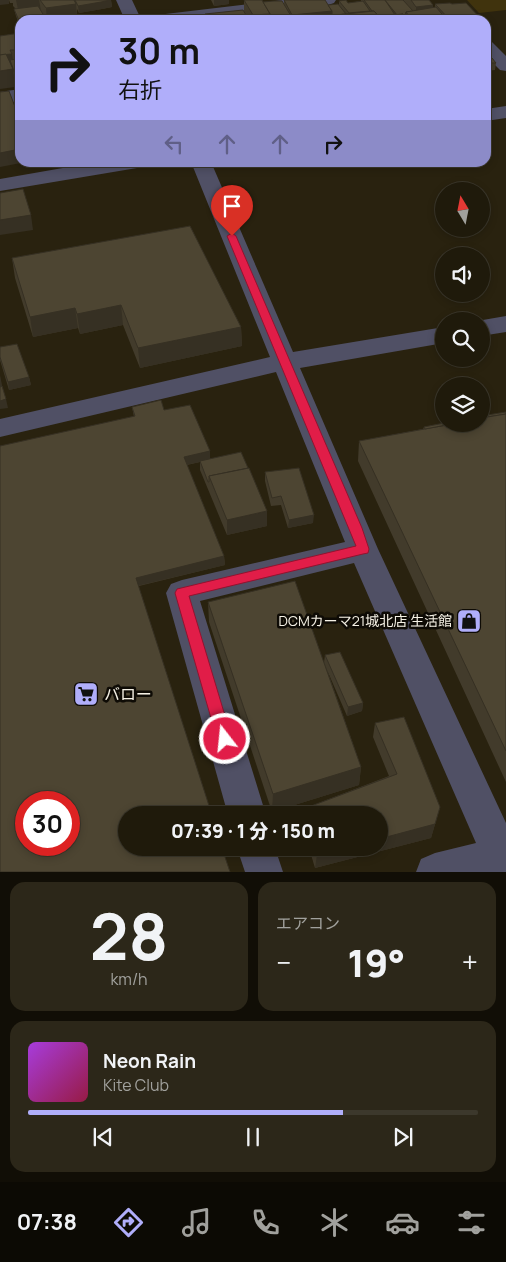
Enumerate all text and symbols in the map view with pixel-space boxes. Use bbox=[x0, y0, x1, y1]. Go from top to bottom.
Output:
text: 30 m bbox=[118, 27, 200, 75]
icon: right bbox=[35, 35, 100, 100]
text: 右折 bbox=[118, 75, 162, 105]
icon: left bbox=[160, 130, 188, 158]
icon: ahead bbox=[213, 130, 241, 158]
icon: ahead bbox=[266, 130, 294, 158]
icon: right bbox=[319, 130, 347, 158]
north arrow bbox=[435, 182, 490, 238]
map controls bbox=[435, 182, 490, 432]
pin bbox=[211, 185, 253, 236]
icon: arrive bbox=[218, 192, 246, 220]
button: sound bbox=[435, 247, 490, 302]
button: search bbox=[435, 312, 490, 367]
button: layers bbox=[435, 377, 490, 432]
shop icon: DCMカーマ21城北店 生活館 bbox=[456, 608, 482, 634]
place label: DCMカーマ21城北店 生活館 bbox=[279, 611, 452, 630]
supermarket icon: バロー bbox=[73, 681, 99, 707]
place label: バロー bbox=[104, 683, 152, 705]
position arrow bbox=[198, 712, 250, 764]
speed limit sign: 30 bbox=[15, 791, 80, 856]
text: 07:39 · 1 分 · 150 m bbox=[171, 818, 335, 844]
text: 28 bbox=[90, 891, 168, 980]
text: エアコン bbox=[276, 912, 340, 934]
text: 19° bbox=[347, 936, 405, 988]
text: − bbox=[276, 943, 291, 981]
text: + bbox=[462, 943, 478, 981]
text: km/h bbox=[110, 968, 148, 990]
text: Neon Rain bbox=[103, 1048, 196, 1074]
text: Kite Club bbox=[103, 1074, 169, 1096]
icon: previous bbox=[89, 1123, 117, 1151]
icon: pause bbox=[239, 1123, 267, 1151]
icon: next bbox=[389, 1123, 417, 1151]
icon: directions bbox=[111, 1205, 146, 1240]
icon: music bbox=[179, 1205, 214, 1240]
icon: phone bbox=[248, 1205, 283, 1240]
icon: climate bbox=[317, 1205, 352, 1240]
icon: car bbox=[385, 1205, 420, 1240]
icon: filters bbox=[454, 1205, 489, 1240]
text: 07:38 bbox=[17, 1207, 77, 1237]

